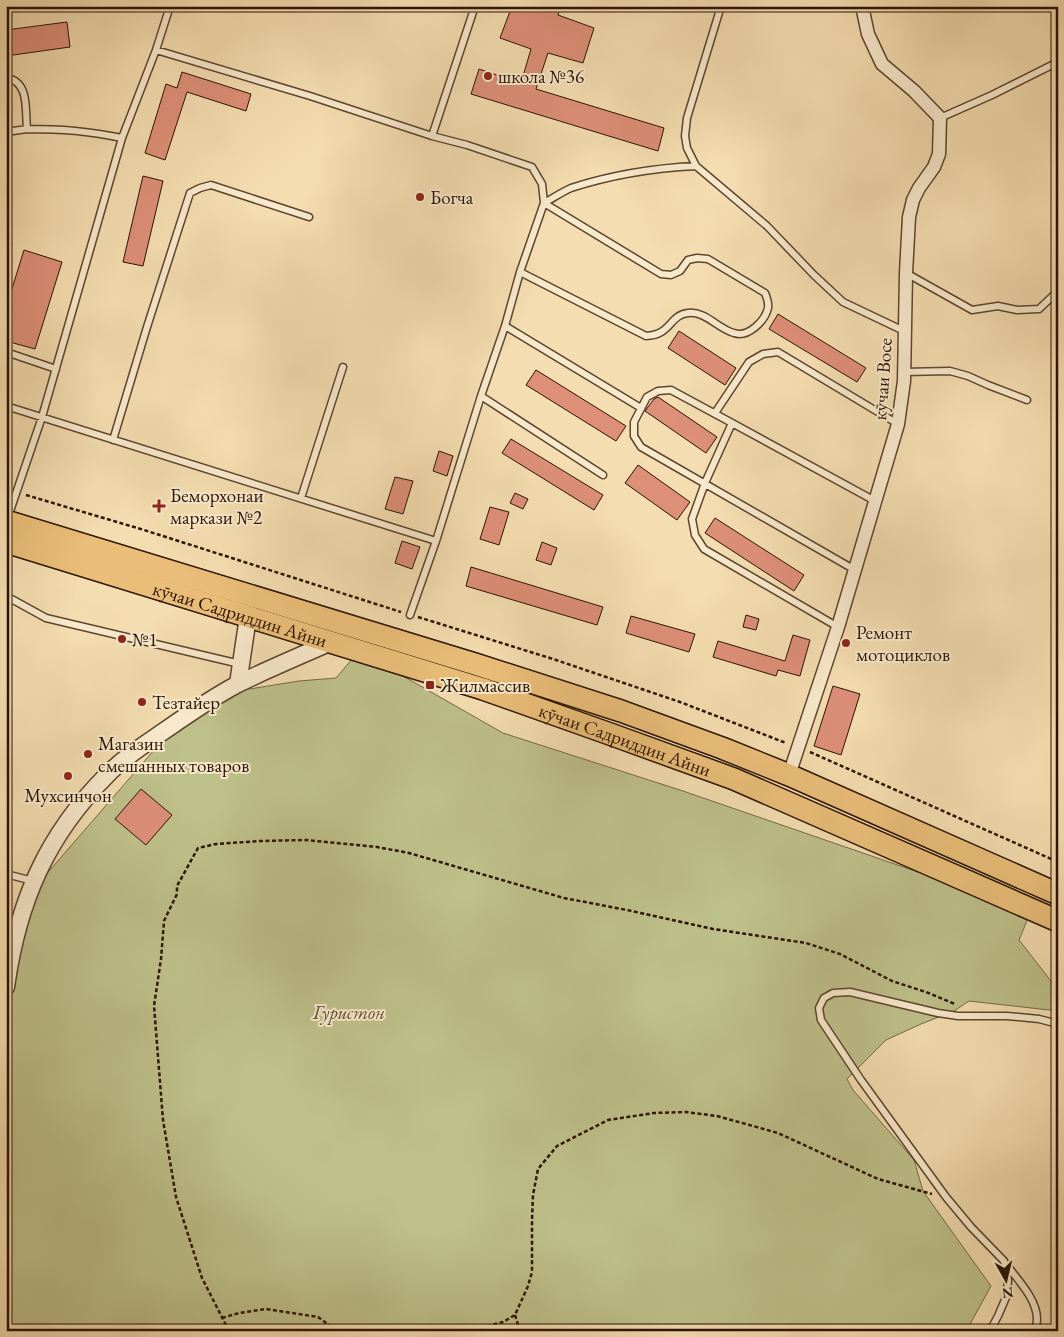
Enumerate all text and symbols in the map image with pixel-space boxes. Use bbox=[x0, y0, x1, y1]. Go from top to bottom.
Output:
place label: школа №36 bbox=[498, 64, 584, 89]
marker: школа №36 bbox=[482, 70, 494, 82]
place label: Богча bbox=[430, 185, 474, 210]
marker: Богча bbox=[414, 191, 426, 203]
street label: кӯчаи Восе bbox=[867, 337, 898, 421]
place label: Беморхонаи маркази №2 bbox=[170, 483, 264, 530]
marker: Беморхонаи маркази №2 bbox=[152, 499, 166, 513]
street label: кӯчаи Садриддин Айни bbox=[150, 576, 330, 653]
place label: Ремонт мотоциклов bbox=[856, 620, 950, 667]
place label: №1 bbox=[132, 627, 158, 652]
marker: №1 bbox=[116, 633, 128, 645]
marker: Ремонт мотоциклов bbox=[840, 637, 852, 649]
place label: Жилмассив bbox=[439, 673, 530, 698]
marker: Жилмассив bbox=[424, 679, 436, 691]
place label: Тезтайер bbox=[152, 690, 220, 715]
marker: Тезтайер bbox=[136, 696, 148, 708]
street label: кӯчаи Садриддин Айни bbox=[535, 698, 714, 783]
place label: Магазин смешанных товаров bbox=[98, 731, 249, 778]
marker: Магазин смешанных товаров bbox=[82, 748, 94, 760]
marker: Мухсинчон bbox=[62, 770, 74, 782]
place label: Мухсинчон bbox=[24, 783, 112, 808]
park label: Гуристон bbox=[312, 1000, 385, 1025]
north arrow bbox=[982, 1254, 1032, 1304]
text: N bbox=[1000, 1283, 1015, 1303]

